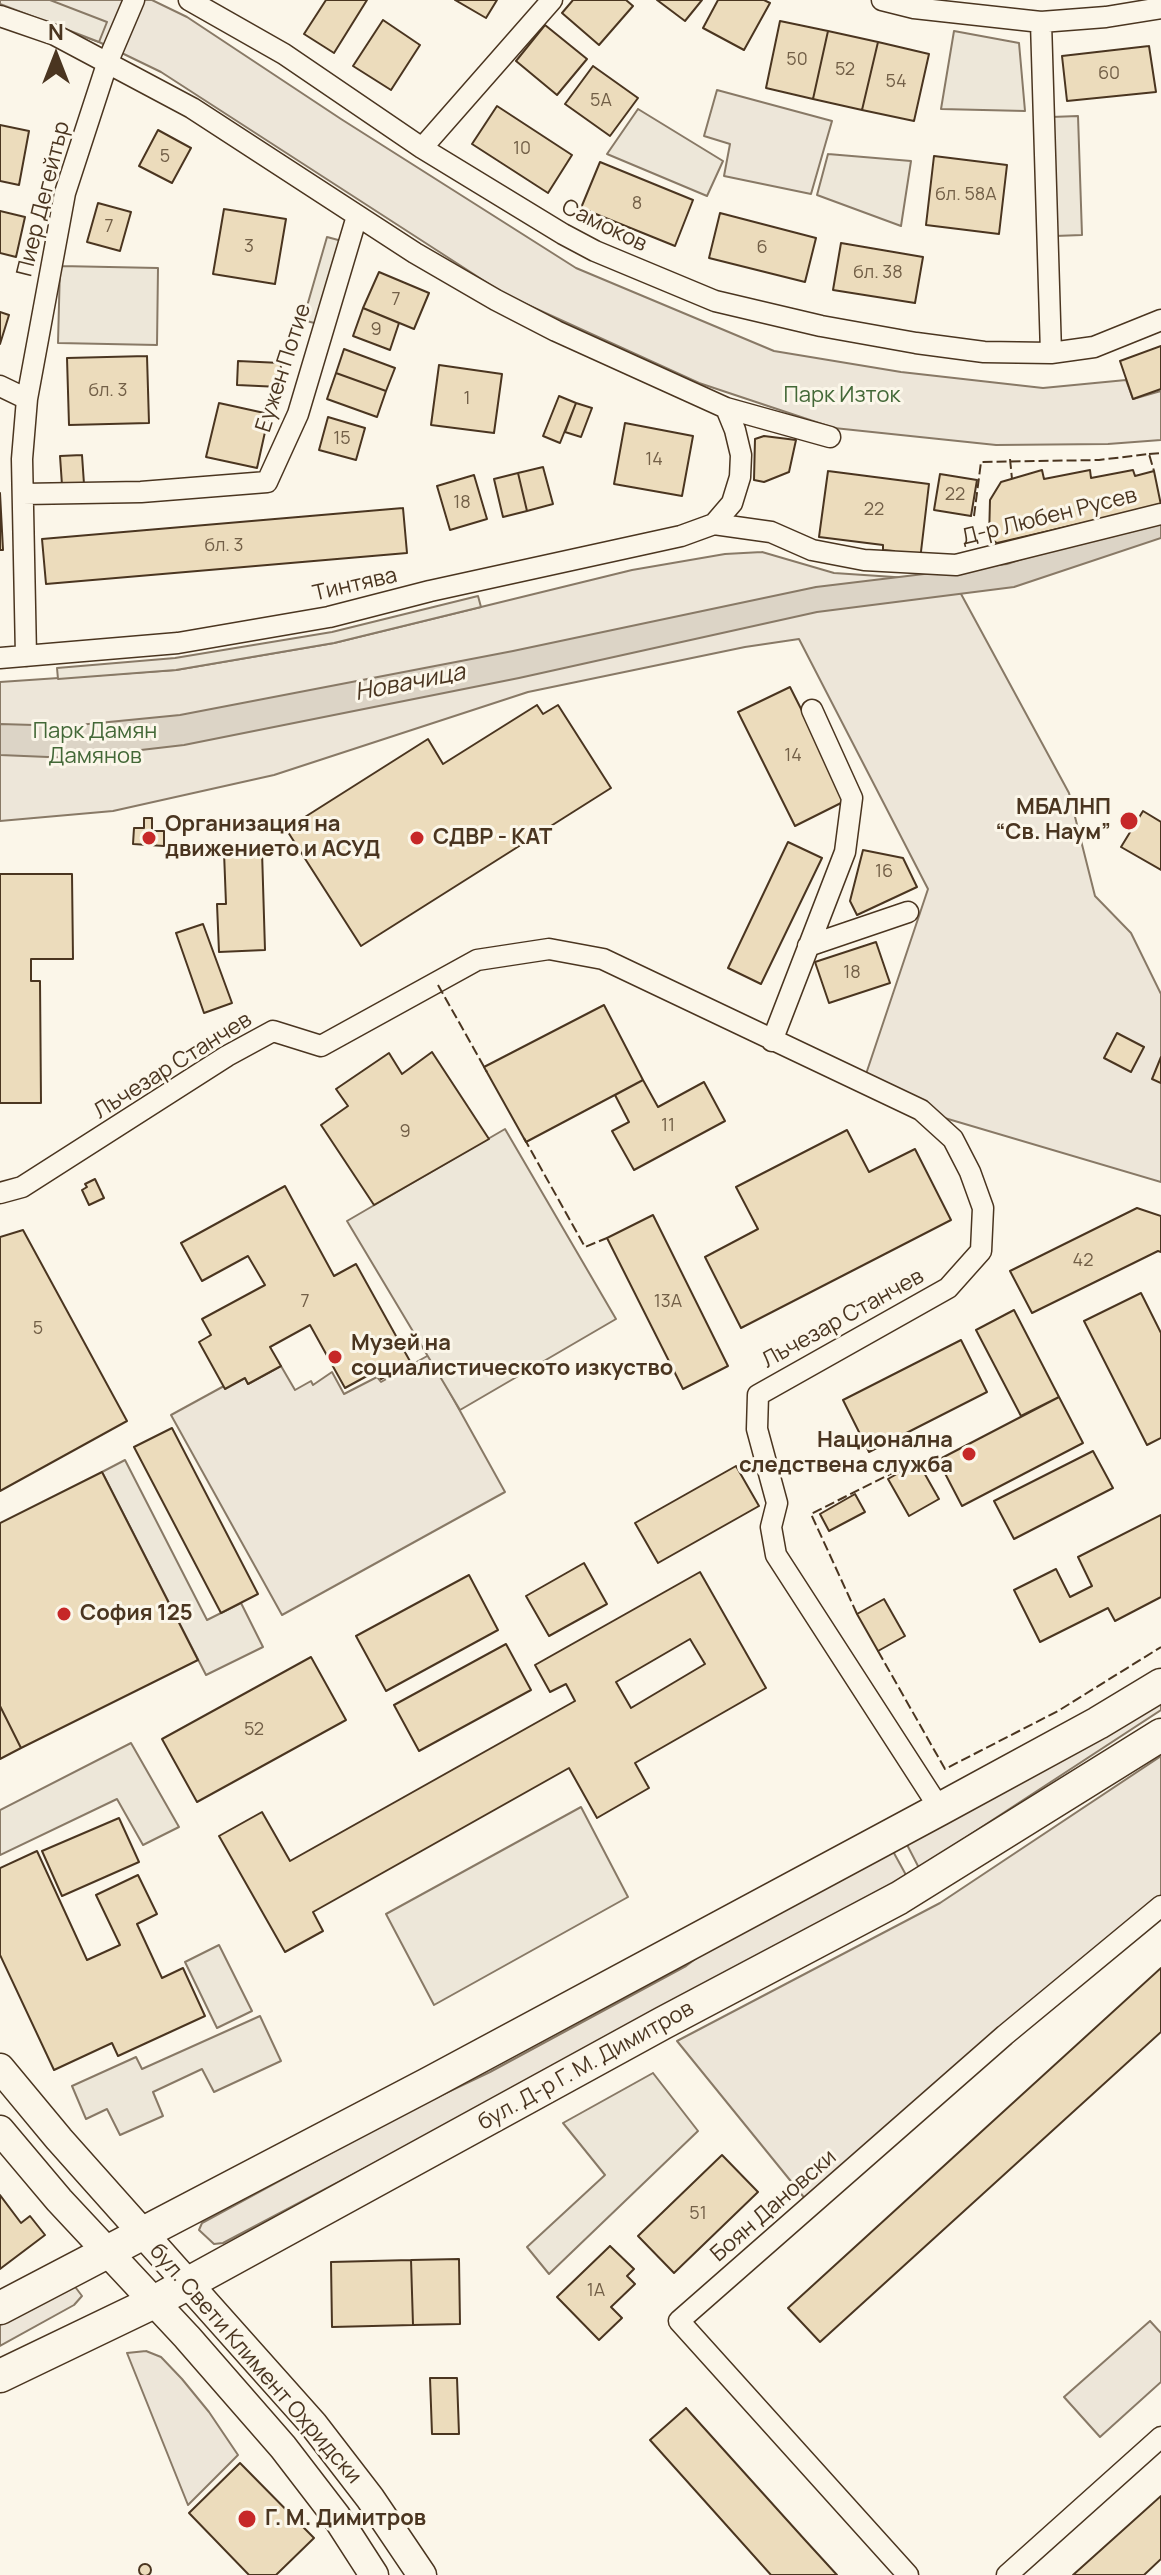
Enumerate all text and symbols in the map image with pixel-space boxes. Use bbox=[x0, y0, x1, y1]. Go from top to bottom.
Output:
north arrow bbox=[16, 16, 96, 96]
text: N bbox=[48, 17, 64, 47]
house number: 50 bbox=[786, 49, 808, 71]
house number: 52 bbox=[835, 59, 855, 81]
house number: 60 bbox=[1098, 63, 1120, 85]
house number: 54 bbox=[885, 71, 907, 93]
house number: 5А bbox=[590, 90, 612, 112]
street label: Пиер Дегейтър bbox=[12, 119, 76, 279]
house number: 10 bbox=[513, 138, 531, 160]
house number: 5 bbox=[160, 146, 170, 168]
house number: бл. 58А bbox=[935, 184, 997, 206]
house number: 8 bbox=[632, 193, 642, 215]
street label: Самоков bbox=[557, 194, 651, 258]
house number: 7 bbox=[104, 216, 114, 238]
house number: 3 bbox=[244, 236, 254, 258]
house number: 6 bbox=[756, 237, 768, 259]
house number: бл. 38 bbox=[853, 262, 903, 284]
house number: 7 bbox=[391, 289, 401, 311]
street label: Еужен Потие bbox=[251, 300, 317, 436]
house number: 9 bbox=[370, 319, 382, 341]
house number: бл. 3 bbox=[89, 380, 127, 402]
park label: Парк Изток bbox=[784, 383, 900, 409]
house number: 1 bbox=[463, 388, 471, 410]
house number: 15 bbox=[333, 428, 351, 450]
house number: 14 bbox=[645, 449, 663, 471]
street label: Д-р Любен Русев bbox=[958, 482, 1140, 552]
house number: 22 bbox=[945, 484, 965, 506]
house number: 18 bbox=[453, 492, 471, 514]
house number: 22 bbox=[864, 499, 884, 521]
house number: бл. 3 bbox=[205, 535, 243, 557]
street label: Тинтява bbox=[310, 563, 400, 607]
water label: Новачица bbox=[352, 658, 468, 708]
park label: Парк Дамян Дамянов bbox=[33, 719, 157, 770]
house number: 14 bbox=[784, 745, 802, 767]
place label: MБАЛНП “Св. Наум” bbox=[995, 795, 1111, 846]
marker: MБАЛНП “Св. Наум” bbox=[1118, 810, 1140, 832]
place label: Организация на движението и АСУД bbox=[165, 812, 380, 864]
place label: СДВР - КАТ bbox=[433, 825, 552, 851]
marker: Организация на движението и АСУД bbox=[140, 829, 158, 847]
marker: СДВР - КАТ bbox=[408, 829, 426, 847]
house number: 16 bbox=[875, 861, 893, 883]
house number: 18 bbox=[843, 962, 861, 984]
street label: Лъчезар Станчев bbox=[89, 1007, 257, 1125]
house number: 11 bbox=[661, 1115, 675, 1137]
house number: 9 bbox=[399, 1121, 411, 1143]
house number: 42 bbox=[1073, 1250, 1093, 1272]
street label: Лъчезар Станчев bbox=[758, 1264, 928, 1374]
house number: 7 bbox=[300, 1291, 310, 1313]
house number: 13А bbox=[654, 1291, 682, 1313]
house number: 5 bbox=[33, 1318, 43, 1340]
place label: Музей на социалистическото изкуство bbox=[351, 1331, 673, 1382]
marker: Музей на социалистическото изкуство bbox=[326, 1348, 344, 1366]
place label: Национална следствена служба bbox=[739, 1428, 953, 1480]
marker: Национална следствена служба bbox=[960, 1445, 978, 1463]
place label: София 125 bbox=[80, 1601, 193, 1627]
marker: София 125 bbox=[55, 1605, 73, 1623]
house number: 52 bbox=[244, 1719, 264, 1741]
street label: бул. Д-р Г. М. Димитров bbox=[474, 1996, 698, 2136]
street label: Боян Дановски bbox=[706, 2144, 842, 2268]
house number: 51 bbox=[689, 2203, 707, 2225]
street label: бул. Свети Климент Охридски bbox=[143, 2238, 367, 2490]
house number: 1А bbox=[587, 2280, 605, 2302]
place label: Г. М. Димитров bbox=[265, 2506, 426, 2532]
marker: Г. М. Димитров bbox=[236, 2508, 258, 2530]

